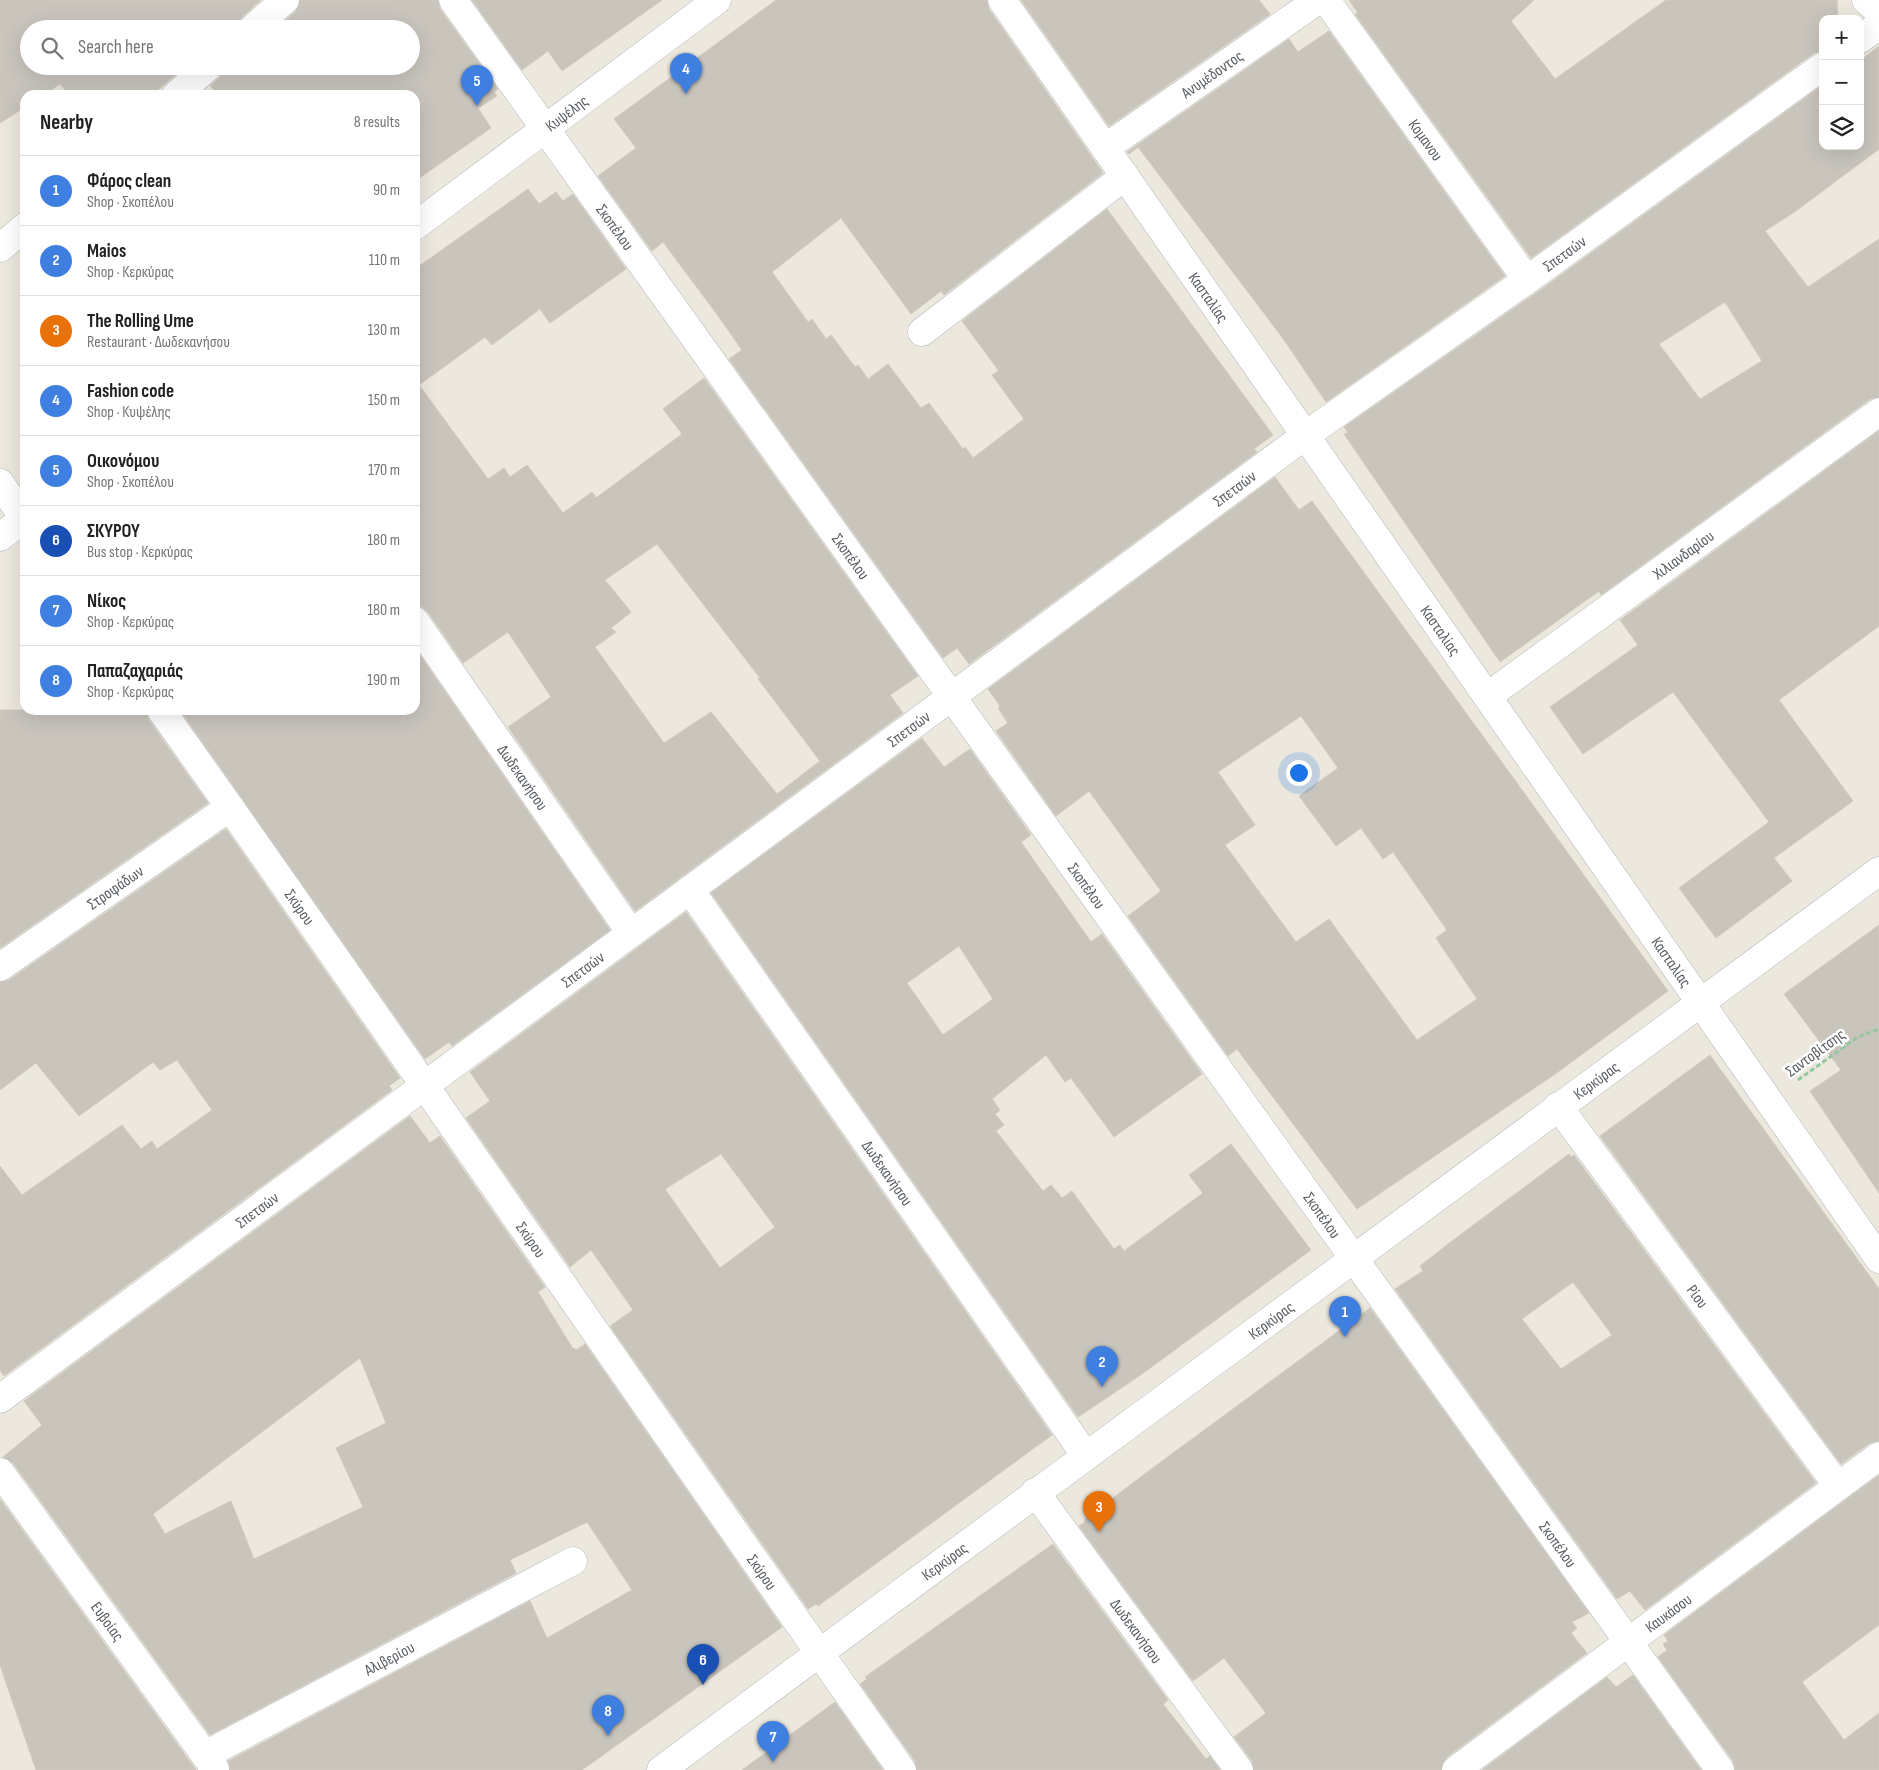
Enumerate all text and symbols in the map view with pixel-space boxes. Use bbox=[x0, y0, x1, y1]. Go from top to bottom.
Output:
map controls bbox=[1819, 15, 1864, 150]
button: + bbox=[1819, 15, 1864, 60]
search box bbox=[20, 20, 420, 75]
icon: search bbox=[38, 34, 66, 62]
text: Search here bbox=[78, 36, 154, 59]
street label: Ανυμέδοντος bbox=[1177, 47, 1247, 104]
pin: 4 bbox=[670, 53, 702, 94]
button: − bbox=[1819, 60, 1864, 105]
pin: 5 bbox=[461, 65, 493, 106]
street label: Κυψέλης bbox=[542, 92, 592, 136]
button: layers bbox=[1819, 105, 1864, 150]
text: Nearby bbox=[40, 110, 93, 135]
text: 8 results bbox=[354, 113, 400, 132]
street label: Κομανου bbox=[1404, 116, 1446, 165]
text: Φάρος clean bbox=[87, 170, 171, 193]
text: 1 bbox=[53, 181, 59, 200]
text: 90 m bbox=[373, 181, 400, 200]
text: Shop · Σκοπέλου bbox=[87, 193, 174, 212]
street label: Σκοπέλου bbox=[591, 201, 637, 254]
street label: Σπετσών bbox=[1540, 232, 1590, 276]
text: Maios bbox=[87, 240, 126, 263]
text: 2 bbox=[52, 251, 60, 270]
text: 110 m bbox=[369, 251, 400, 270]
text: Shop · Κερκύρας bbox=[87, 263, 174, 282]
street label: Κασταλίας bbox=[1184, 269, 1232, 327]
text: The Rolling Ume bbox=[87, 310, 194, 333]
text: 3 bbox=[52, 321, 60, 340]
text: 130 m bbox=[368, 321, 400, 340]
text: Restaurant · Δωδεκανήσου bbox=[87, 333, 230, 352]
text: Fashion code bbox=[87, 380, 174, 403]
text: 4 bbox=[52, 391, 60, 410]
text: 150 m bbox=[368, 391, 400, 410]
text: Shop · Κυψέλης bbox=[87, 403, 171, 422]
text: Οικονόμου bbox=[87, 450, 159, 473]
text: 5 bbox=[52, 461, 60, 480]
text: 170 m bbox=[368, 461, 400, 480]
street label: Σπετσών bbox=[1210, 467, 1260, 511]
text: Shop · Σκοπέλου bbox=[87, 473, 174, 492]
text: ΣΚΥΡΟΥ bbox=[87, 520, 140, 543]
street label: Χιλιανδαρίου bbox=[1649, 527, 1718, 585]
street label: Σκοπέλου bbox=[827, 530, 873, 584]
text: 6 bbox=[52, 531, 60, 550]
text: 180 m bbox=[367, 531, 400, 550]
text: Bus stop · Κερκύρας bbox=[87, 543, 193, 562]
text: Νίκος bbox=[87, 590, 126, 613]
text: 7 bbox=[53, 601, 59, 620]
text: 180 m bbox=[367, 601, 400, 620]
street label: Κασταλίας bbox=[1416, 602, 1464, 660]
text: Shop · Κερκύρας bbox=[87, 613, 174, 632]
text: Παπαζαχαριάς bbox=[87, 660, 183, 683]
text: 8 bbox=[52, 671, 60, 690]
text: 190 m bbox=[367, 671, 400, 690]
text: Shop · Κερκύρας bbox=[87, 683, 174, 702]
street label: Σπετσών bbox=[884, 708, 934, 752]
street label: Δωδεκανήσου bbox=[493, 742, 551, 815]
your location bbox=[1286, 760, 1312, 786]
street label: Σκοπέλου bbox=[1063, 860, 1108, 913]
street label: Στροφάδων bbox=[84, 862, 148, 914]
street label: Σκύρου bbox=[280, 886, 318, 929]
street label: Κασταλίας bbox=[1647, 934, 1695, 991]
street label: Σπετσών bbox=[558, 948, 609, 992]
street label: Σαντοβίτσης bbox=[1782, 1025, 1849, 1081]
street label: Κερκύρας bbox=[1570, 1058, 1623, 1104]
street label: Δωδεκανήσου bbox=[857, 1137, 916, 1210]
street label: Σπετσών bbox=[232, 1189, 283, 1233]
street label: Σκοπέλου bbox=[1299, 1189, 1344, 1242]
street label: Σκύρου bbox=[511, 1219, 549, 1262]
street label: Ρίου bbox=[1682, 1282, 1712, 1312]
pin: 1 bbox=[1329, 1296, 1361, 1337]
street label: Κερκύρας bbox=[1245, 1298, 1298, 1344]
pin: 2 bbox=[1086, 1346, 1118, 1387]
pin: 3 bbox=[1083, 1491, 1115, 1532]
street label: Σκοπέλου bbox=[1534, 1518, 1580, 1572]
street label: Κερκύρας bbox=[919, 1539, 972, 1585]
street label: Σκύρου bbox=[742, 1551, 780, 1594]
street label: Καυκάσου bbox=[1642, 1590, 1696, 1637]
street label: Δωδεκανήσου bbox=[1106, 1595, 1166, 1668]
street label: Ευβοίας bbox=[86, 1599, 127, 1645]
street label: Αλιβερίου bbox=[360, 1638, 418, 1681]
pin: 6 bbox=[687, 1644, 719, 1685]
pin: 8 bbox=[592, 1695, 624, 1736]
pin: 7 bbox=[757, 1721, 789, 1762]

